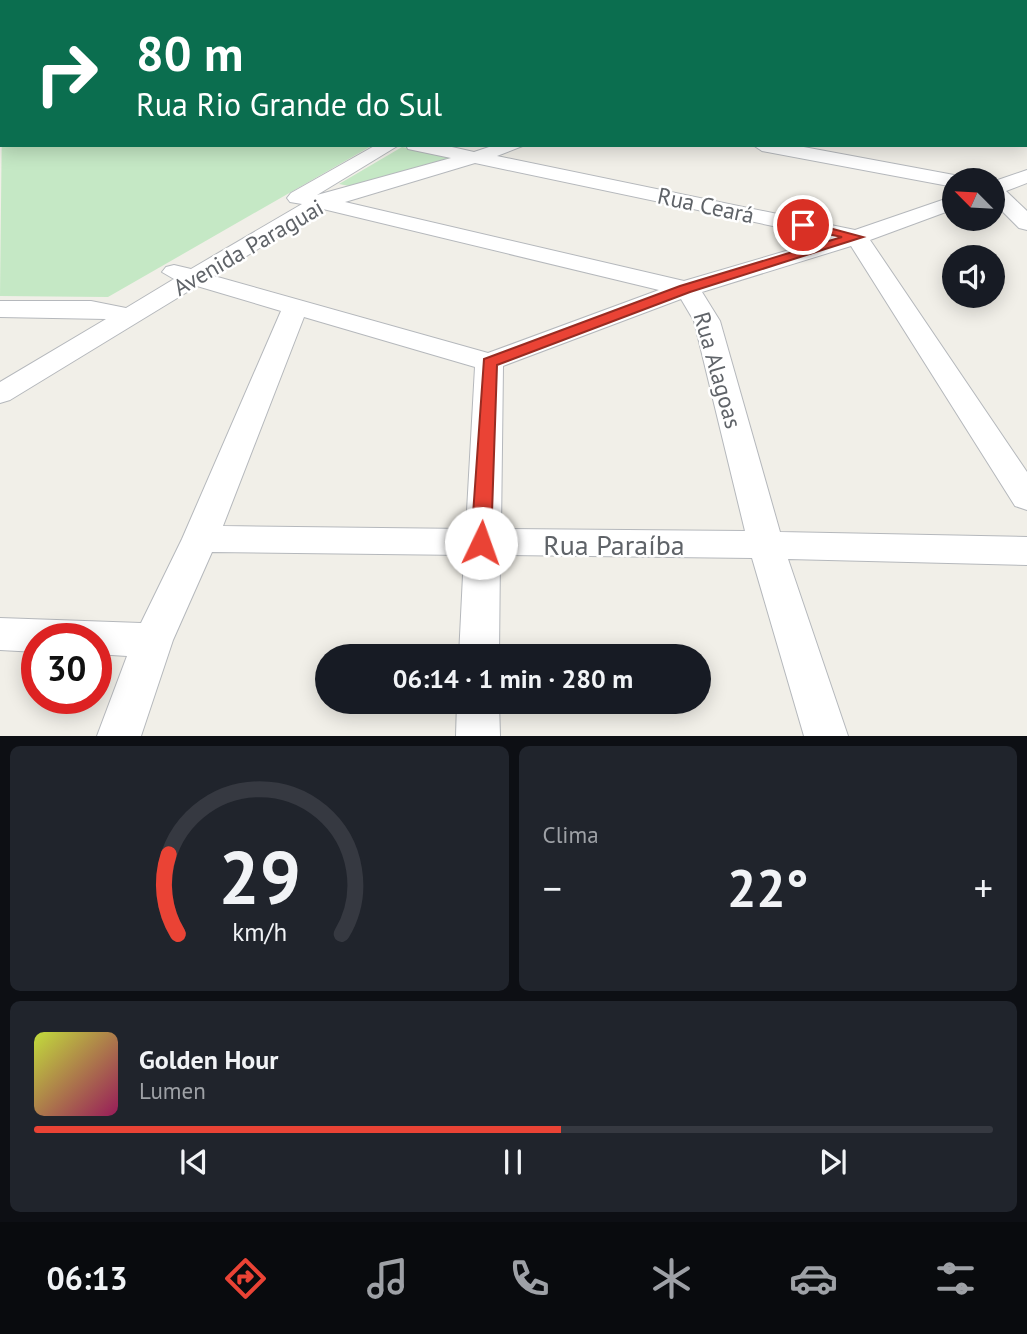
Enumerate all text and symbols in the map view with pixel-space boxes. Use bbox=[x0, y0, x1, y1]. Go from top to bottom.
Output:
text: 80 m bbox=[136, 21, 243, 85]
icon: right bbox=[21, 28, 112, 119]
text: Rua Rio Grande do Sul bbox=[136, 83, 442, 125]
north arrow bbox=[942, 168, 1004, 231]
map controls bbox=[942, 168, 1005, 308]
street label: Rua Ceará bbox=[655, 181, 757, 229]
street label: Avenida Paraguai bbox=[168, 192, 328, 302]
pin bbox=[773, 195, 833, 255]
icon: arrive bbox=[784, 206, 822, 244]
button: sound bbox=[942, 245, 1005, 308]
street label: Rua Alagoas bbox=[688, 308, 748, 432]
position arrow bbox=[444, 506, 518, 580]
street label: Rua Paraíba bbox=[543, 526, 685, 563]
speed limit sign: 30 bbox=[21, 623, 112, 714]
text: 06:14 · 1 min · 280 m bbox=[393, 662, 633, 695]
text: Clima bbox=[543, 820, 599, 849]
text: 29 bbox=[218, 831, 301, 925]
text: 22° bbox=[727, 854, 809, 921]
text: − bbox=[543, 863, 562, 912]
text: + bbox=[974, 863, 993, 912]
text: km/h bbox=[232, 916, 287, 948]
text: Golden Hour bbox=[139, 1043, 278, 1076]
text: Lumen bbox=[139, 1076, 206, 1105]
icon: previous bbox=[175, 1143, 213, 1181]
icon: pause bbox=[494, 1143, 532, 1181]
icon: next bbox=[814, 1143, 852, 1181]
icon: directions bbox=[221, 1254, 270, 1303]
icon: music bbox=[363, 1254, 412, 1303]
icon: phone bbox=[505, 1254, 554, 1303]
icon: climate bbox=[647, 1254, 696, 1303]
icon: car bbox=[789, 1254, 838, 1303]
icon: filters bbox=[931, 1254, 980, 1303]
text: 06:13 bbox=[47, 1257, 128, 1299]

